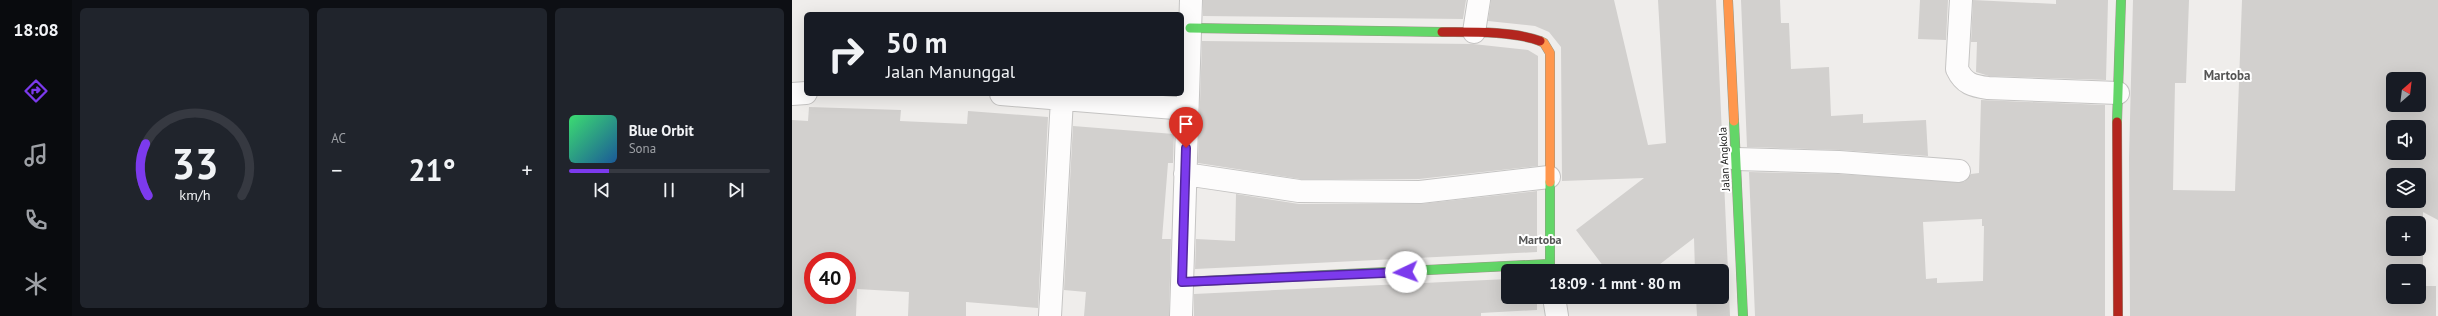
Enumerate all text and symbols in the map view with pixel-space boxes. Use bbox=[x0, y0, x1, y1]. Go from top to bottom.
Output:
text: 18:08 bbox=[13, 18, 59, 41]
text: 50 m bbox=[886, 24, 947, 61]
icon: right bbox=[820, 28, 872, 80]
text: Jalan Manunggal bbox=[886, 60, 1015, 83]
district label: Martoba bbox=[2204, 67, 2250, 84]
north arrow bbox=[2386, 72, 2426, 112]
map controls bbox=[2386, 72, 2426, 304]
icon: directions bbox=[22, 77, 50, 105]
pin bbox=[1169, 107, 1203, 148]
icon: arrive bbox=[1175, 113, 1197, 135]
button: sound bbox=[2386, 120, 2426, 160]
text: Blue Orbit bbox=[629, 121, 694, 140]
street label: Jalan Angkola bbox=[1715, 127, 1733, 192]
text: AC bbox=[331, 130, 346, 147]
text: 33 bbox=[171, 137, 218, 190]
text: Sona bbox=[629, 140, 656, 157]
icon: music bbox=[22, 141, 50, 169]
text: 21° bbox=[408, 150, 456, 189]
text: − bbox=[331, 156, 342, 184]
text: + bbox=[522, 156, 533, 184]
button: layers bbox=[2386, 168, 2426, 208]
icon: previous bbox=[591, 179, 613, 201]
icon: pause bbox=[658, 179, 680, 201]
icon: next bbox=[725, 179, 747, 201]
text: km/h bbox=[179, 185, 210, 204]
icon: phone bbox=[22, 206, 50, 234]
button: + bbox=[2386, 216, 2426, 256]
district label: Martoba bbox=[1518, 232, 1562, 247]
position arrow bbox=[1385, 251, 1427, 293]
speed limit sign: 40 bbox=[804, 252, 856, 304]
button: − bbox=[2386, 264, 2426, 304]
icon: climate bbox=[22, 270, 50, 298]
text: 18:09 · 1 mnt · 80 m bbox=[1549, 274, 1681, 293]

